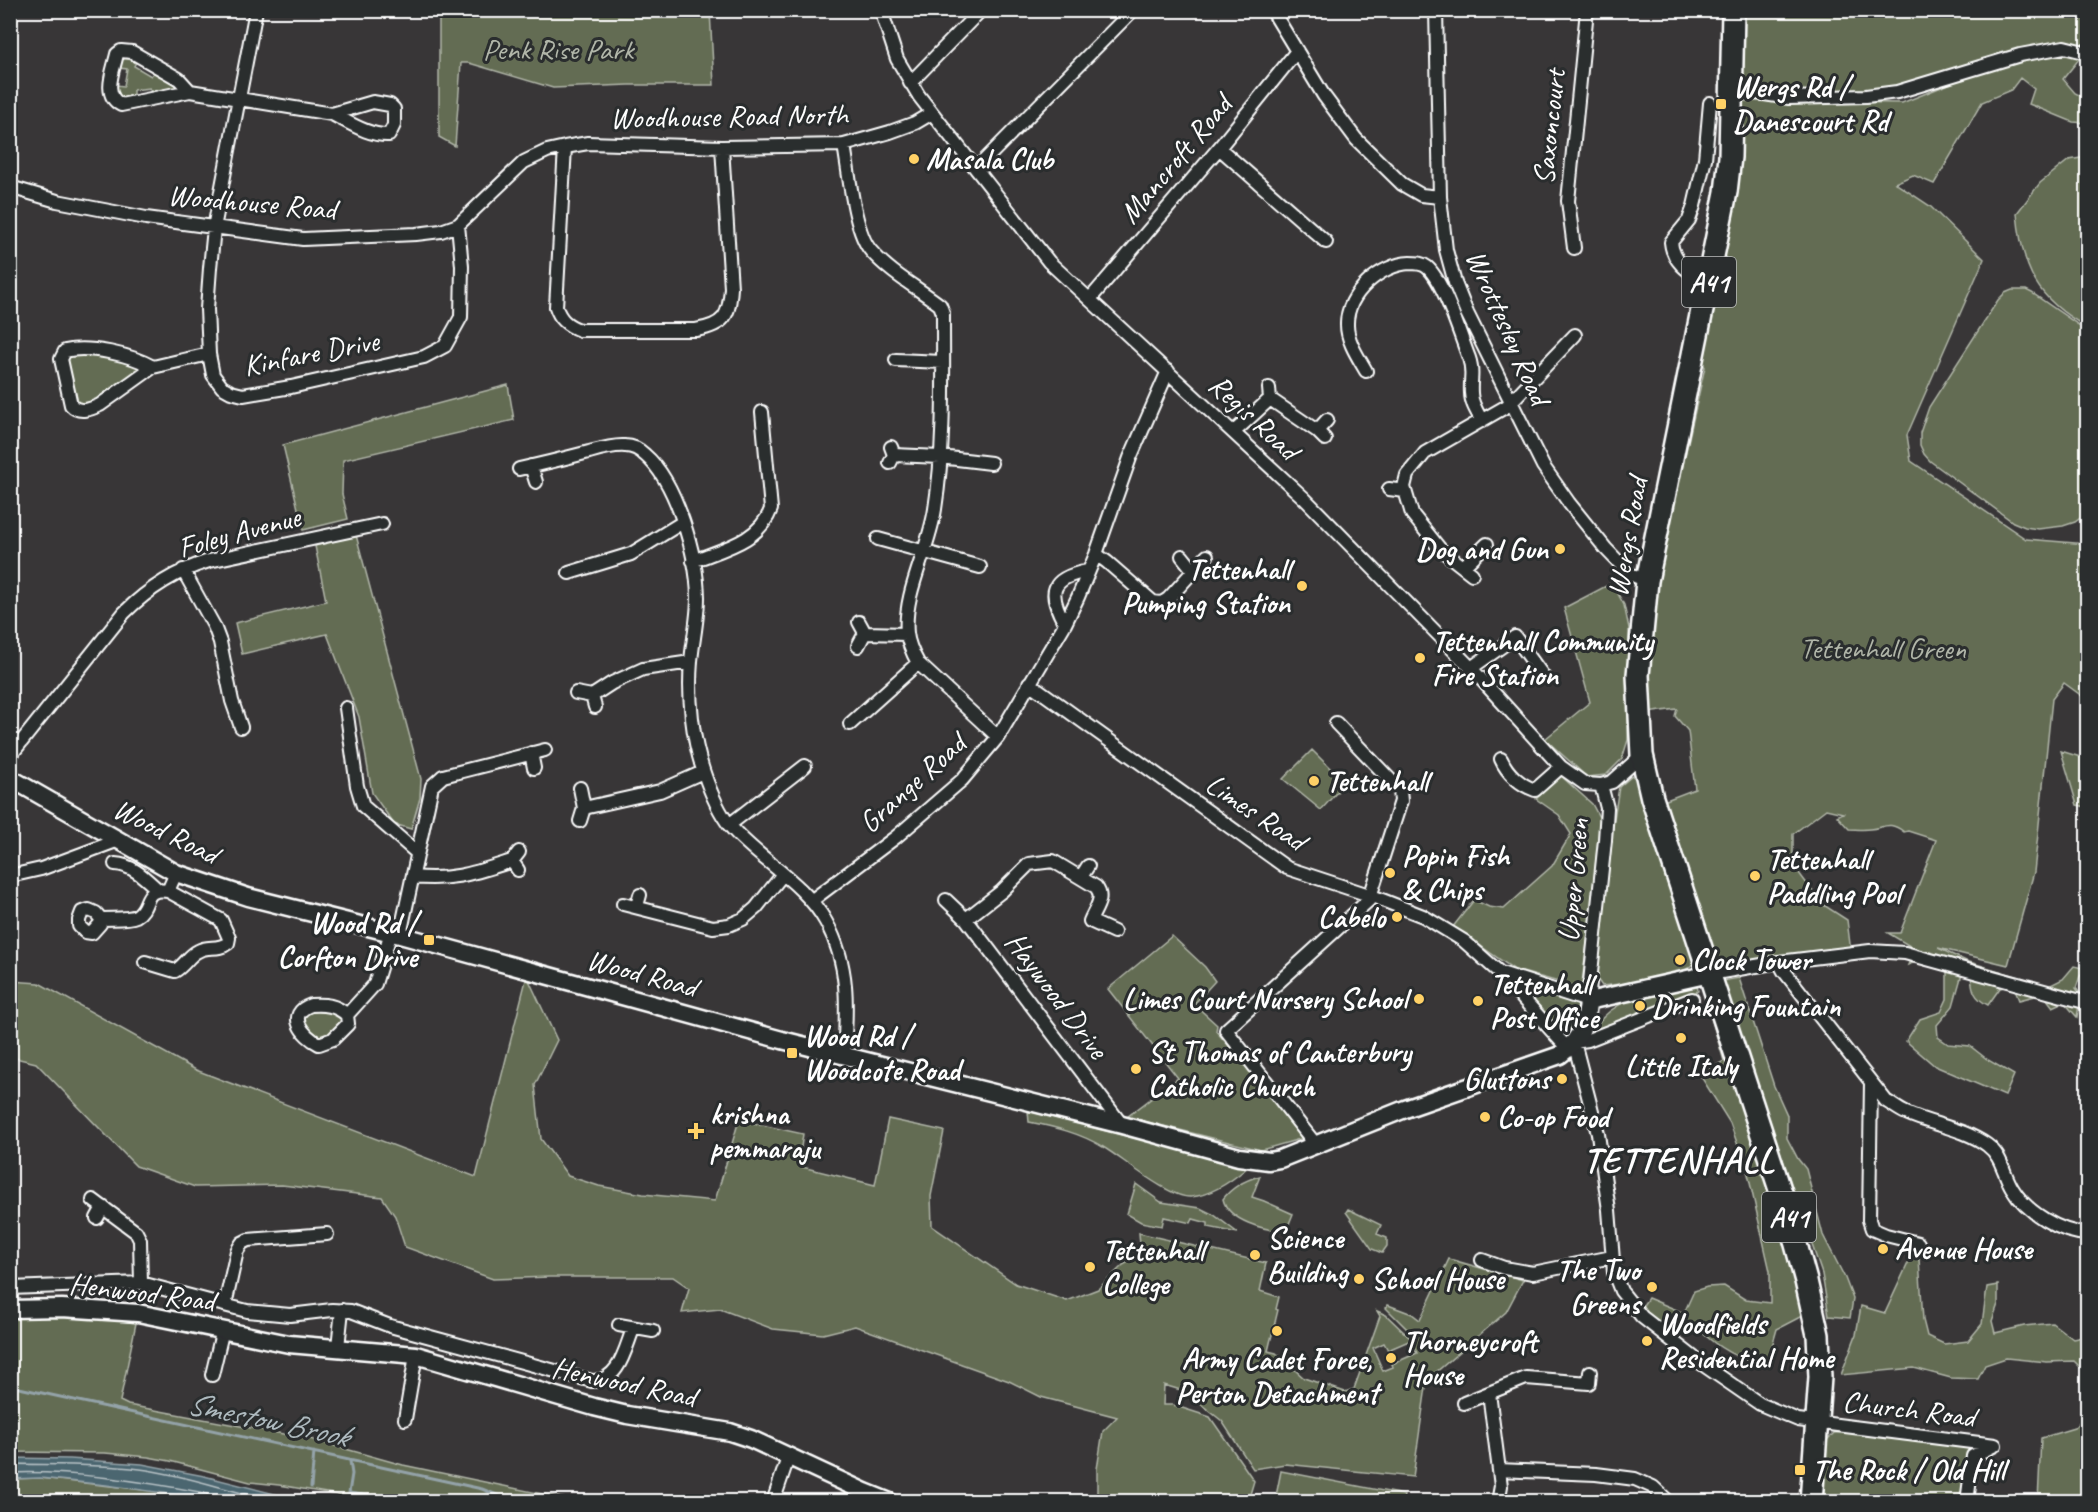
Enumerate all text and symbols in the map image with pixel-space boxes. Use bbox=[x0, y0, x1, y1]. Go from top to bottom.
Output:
park label: Penk Rise Park bbox=[483, 30, 635, 68]
street label: Saxoncourt bbox=[1524, 65, 1574, 186]
place label: Wergs Rd / Danescourt Rd bbox=[1733, 68, 1893, 140]
street label: Mancroft Road bbox=[1110, 84, 1242, 231]
street label: Woodhouse Road North bbox=[610, 95, 850, 137]
marker: Wergs Rd / Danescourt Rd bbox=[1714, 97, 1728, 111]
place label: Masala Club bbox=[926, 140, 1056, 178]
marker: Masala Club bbox=[907, 152, 921, 166]
street label: Woodhouse Road bbox=[166, 176, 342, 229]
street label: Wrottesley Road bbox=[1457, 244, 1561, 414]
road number: A41 bbox=[1682, 257, 1736, 307]
street label: Kinfare Drive bbox=[240, 321, 384, 385]
street label: Regis Road bbox=[1201, 366, 1310, 471]
street label: Wergs Road bbox=[1598, 470, 1657, 599]
street label: Foley Avenue bbox=[174, 497, 306, 566]
place label: Dog and Gun bbox=[1416, 530, 1549, 568]
marker: Dog and Gun bbox=[1553, 542, 1567, 556]
place label: Tettenhall Pumping Station bbox=[1122, 550, 1296, 622]
marker: Tettenhall Pumping Station bbox=[1295, 579, 1309, 593]
place label: Tettenhall Community Fire Station bbox=[1432, 622, 1656, 694]
park label: Tettenhall Green bbox=[1800, 629, 1966, 667]
marker: Tettenhall Community Fire Station bbox=[1413, 651, 1427, 665]
street label: Grange Road bbox=[851, 722, 976, 841]
place label: Tettenhall bbox=[1326, 762, 1434, 800]
street label: Limes Road bbox=[1198, 765, 1317, 862]
marker: Tettenhall bbox=[1307, 774, 1321, 788]
street label: Wood Road bbox=[107, 789, 229, 875]
street label: Upper Green bbox=[1549, 816, 1597, 943]
place label: Popin Fish & Chips bbox=[1402, 837, 1511, 909]
place label: Tettenhall Paddling Pool bbox=[1767, 840, 1906, 912]
marker: Popin Fish & Chips bbox=[1383, 866, 1397, 880]
marker: Tettenhall Paddling Pool bbox=[1748, 869, 1762, 883]
place label: Cabelo bbox=[1318, 898, 1387, 936]
place label: Wood Rd / Corfton Drive bbox=[277, 904, 423, 976]
marker: Cabelo bbox=[1390, 910, 1404, 924]
street label: Haywood Drive bbox=[997, 924, 1118, 1068]
marker: Wood Rd / Corfton Drive bbox=[422, 933, 436, 947]
street label: Wood Road bbox=[583, 940, 705, 1007]
place label: Clock Tower bbox=[1692, 941, 1814, 979]
marker: Clock Tower bbox=[1673, 953, 1687, 967]
place label: Tettenhall Post Office bbox=[1490, 965, 1601, 1037]
place label: Limes Court Nursery School bbox=[1123, 980, 1413, 1019]
place label: Drinking Fountain bbox=[1652, 987, 1841, 1025]
marker: Limes Court Nursery School bbox=[1412, 992, 1426, 1006]
marker: Tettenhall Post Office bbox=[1471, 994, 1485, 1008]
marker: Drinking Fountain bbox=[1633, 999, 1647, 1013]
place label: Wood Rd / Woodcote Road bbox=[804, 1017, 965, 1089]
marker: Little Italy bbox=[1674, 1031, 1688, 1045]
place label: St Thomas of Canterbury Catholic Church bbox=[1148, 1033, 1414, 1105]
marker: Wood Rd / Woodcote Road bbox=[785, 1046, 799, 1060]
place label: Little Italy bbox=[1625, 1047, 1740, 1085]
place label: Gluttons bbox=[1463, 1060, 1553, 1098]
marker: St Thomas of Canterbury Catholic Church bbox=[1129, 1062, 1143, 1076]
marker: Gluttons bbox=[1555, 1072, 1569, 1086]
place label: krishna pemmaraju bbox=[710, 1095, 822, 1167]
place label: Co-op Food bbox=[1497, 1098, 1614, 1136]
marker: Co-op Food bbox=[1478, 1110, 1492, 1124]
marker: krishna pemmaraju bbox=[687, 1122, 705, 1140]
district label: TETTENHALL bbox=[1583, 1137, 1775, 1183]
road number: A41 bbox=[1762, 1192, 1816, 1242]
place label: Science Building bbox=[1267, 1219, 1350, 1291]
place label: Avenue House bbox=[1895, 1230, 2034, 1268]
place label: Tettenhall College bbox=[1102, 1231, 1210, 1303]
marker: Avenue House bbox=[1876, 1242, 1890, 1256]
marker: Science Building bbox=[1248, 1248, 1262, 1262]
place label: The Two Greens bbox=[1556, 1251, 1643, 1323]
marker: Tettenhall College bbox=[1083, 1260, 1097, 1274]
place label: School House bbox=[1371, 1260, 1506, 1298]
street label: Henwood Road bbox=[67, 1264, 221, 1320]
marker: School House bbox=[1352, 1272, 1366, 1286]
marker: The Two Greens bbox=[1645, 1280, 1659, 1294]
place label: Woodfields Residential Home bbox=[1659, 1305, 1836, 1377]
place label: Thorneycroft House bbox=[1403, 1322, 1541, 1394]
marker: Army Cadet Force, Perton Detachment bbox=[1270, 1324, 1284, 1338]
marker: Woodfields Residential Home bbox=[1640, 1334, 1654, 1348]
place label: Army Cadet Force, Perton Detachment bbox=[1176, 1340, 1383, 1412]
street label: Henwood Road bbox=[549, 1348, 704, 1417]
marker: Thorneycroft House bbox=[1384, 1351, 1398, 1365]
water label: Smestow Brook bbox=[184, 1382, 358, 1458]
street label: Church Road bbox=[1841, 1382, 1981, 1436]
place label: The Rock / Old Hill bbox=[1812, 1451, 2010, 1489]
marker: The Rock / Old Hill bbox=[1793, 1463, 1807, 1477]

